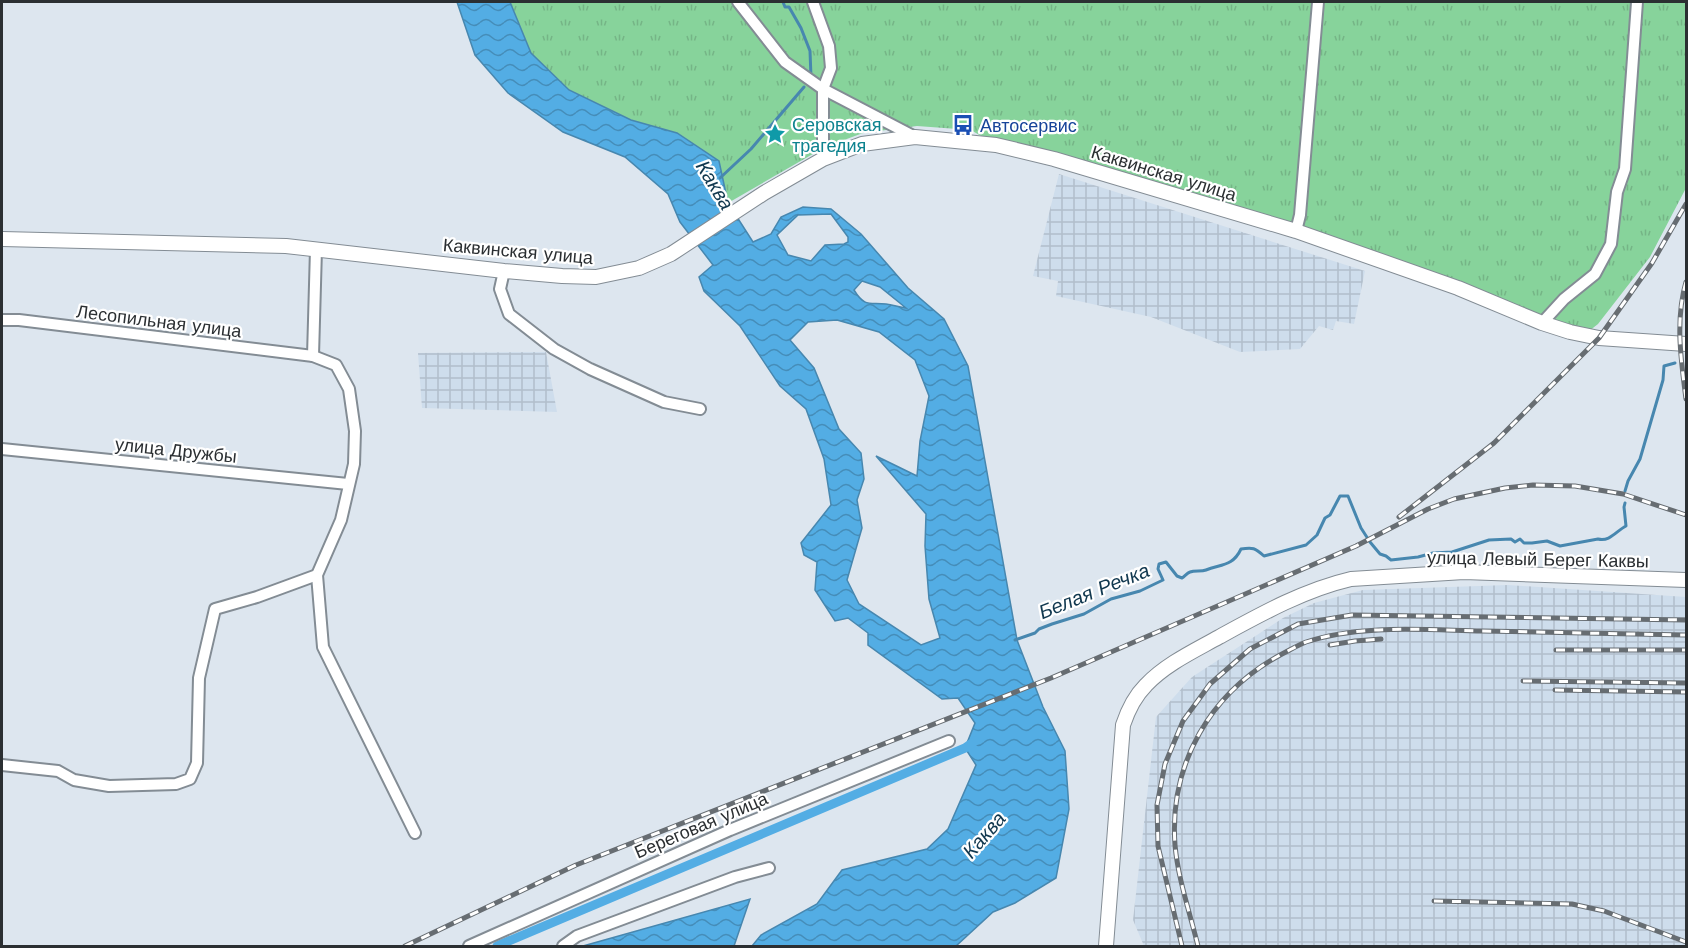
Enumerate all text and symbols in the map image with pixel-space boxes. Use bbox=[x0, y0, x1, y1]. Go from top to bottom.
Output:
bus stop icon: Автосервис bbox=[951, 113, 975, 137]
place label: Серовская трагедия bbox=[792, 114, 881, 156]
place label: Автосервис bbox=[980, 115, 1077, 136]
place icon: Серовская трагедия bbox=[763, 122, 787, 146]
street label: Каквинская улица bbox=[1089, 141, 1240, 205]
water label: Каква bbox=[691, 156, 739, 214]
street label: Каквинская улица bbox=[442, 234, 595, 268]
street label: Лесопильная улица bbox=[75, 300, 244, 342]
street label: улица Дружбы bbox=[114, 433, 238, 467]
street label: улица Левый Берег Каквы bbox=[1427, 547, 1649, 571]
water label: Белая Речка bbox=[1035, 558, 1153, 624]
street label: Береговая улица bbox=[631, 787, 772, 863]
water label: Каква bbox=[957, 807, 1011, 863]

